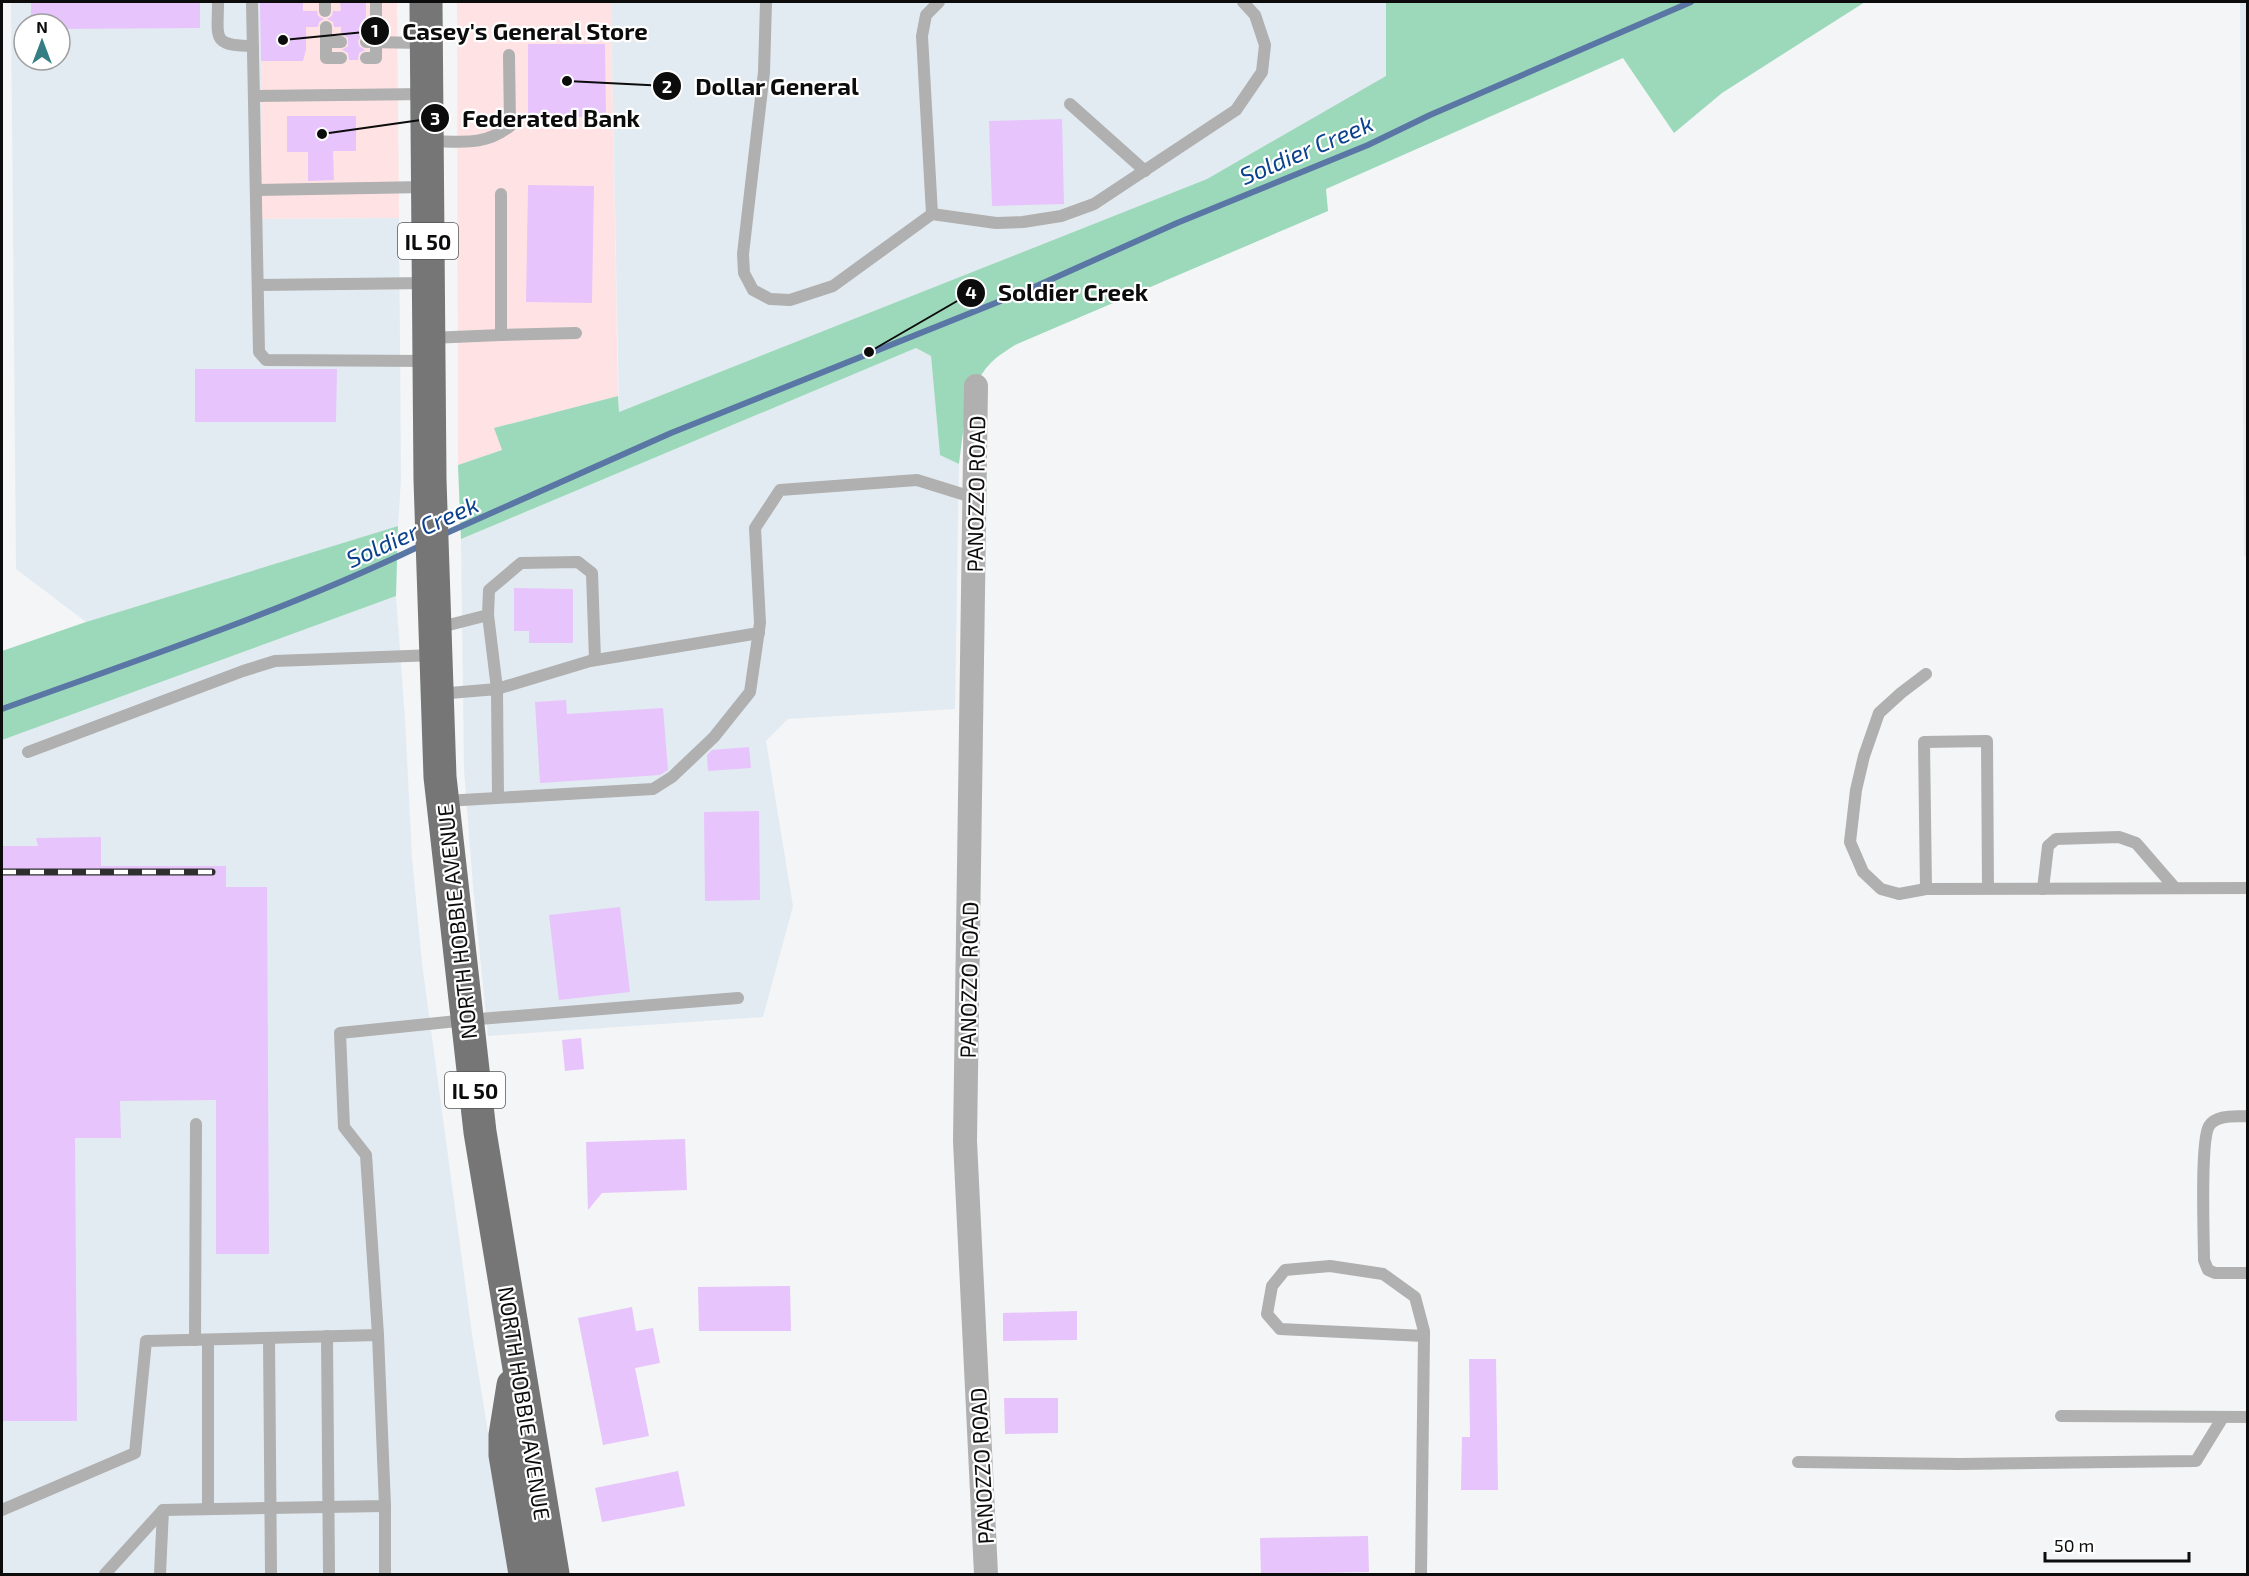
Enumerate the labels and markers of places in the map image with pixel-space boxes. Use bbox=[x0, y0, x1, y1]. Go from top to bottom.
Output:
callout: Casey's General Store bbox=[360, 10, 660, 52]
callout: Dollar General bbox=[652, 65, 871, 107]
callout: Federated Bank bbox=[420, 97, 652, 139]
callout: Soldier Creek bbox=[956, 272, 1160, 314]

